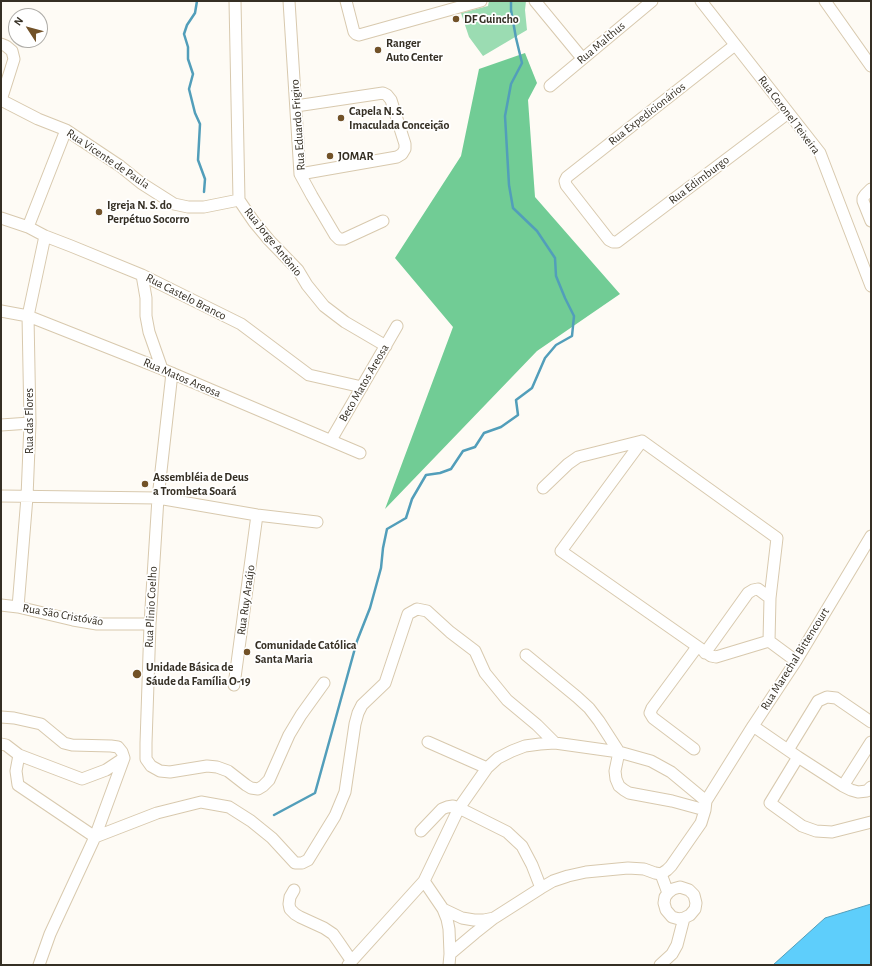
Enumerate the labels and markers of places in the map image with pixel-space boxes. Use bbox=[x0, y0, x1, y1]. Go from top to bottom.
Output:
place label: DF Guincho bbox=[464, 12, 519, 26]
marker: DF Guincho bbox=[451, 14, 461, 24]
place label: Ranger Auto Center bbox=[386, 36, 443, 64]
marker: Ranger Auto Center bbox=[373, 45, 383, 55]
place label: Capela N. S. Imaculada Conceição bbox=[349, 104, 449, 132]
marker: Capela N. S. Imaculada Conceição bbox=[336, 113, 346, 123]
place label: JOMAR bbox=[338, 149, 373, 163]
marker: JOMAR bbox=[325, 151, 335, 161]
place label: Igreja N. S. do Perpétuo Socorro bbox=[107, 198, 190, 226]
marker: Igreja N. S. do Perpétuo Socorro bbox=[94, 207, 104, 217]
place label: Assembléia de Deus a Trombeta Soará bbox=[153, 470, 249, 498]
marker: Assembléia de Deus a Trombeta Soará bbox=[140, 479, 150, 489]
place label: Comunidade Católica Santa Maria bbox=[255, 638, 357, 666]
marker: Comunidade Católica Santa Maria bbox=[242, 647, 252, 657]
place label: Unidade Básica de Sáude da Família O-19 bbox=[146, 660, 251, 688]
marker: Unidade Básica de Sáude da Família O-19 bbox=[131, 668, 143, 680]

